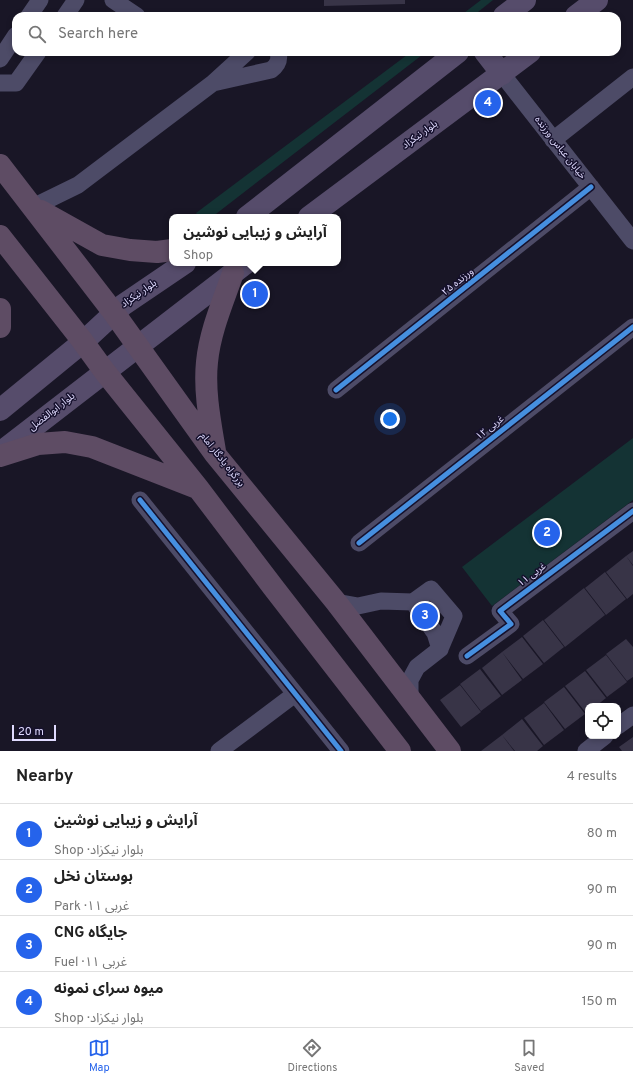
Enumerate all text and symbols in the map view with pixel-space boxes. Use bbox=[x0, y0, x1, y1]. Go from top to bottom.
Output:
search box bbox=[12, 12, 621, 56]
icon: search bbox=[26, 23, 48, 45]
text: Search here bbox=[58, 25, 138, 44]
pin: 4 bbox=[475, 88, 501, 118]
street label: خیابان عباس ورزنده bbox=[531, 114, 589, 182]
street label: بلوار نیکزاد bbox=[400, 117, 441, 152]
popup bbox=[169, 214, 341, 266]
text: آرایش و زیبایی نوشین bbox=[183, 224, 327, 243]
text: Shop bbox=[183, 248, 213, 264]
street label: ورزنده ۲۵ bbox=[439, 265, 477, 299]
street label: بلوار نیکزاد bbox=[118, 277, 160, 311]
pin: 1 bbox=[242, 279, 268, 309]
street label: بلوار ابوالفضل bbox=[26, 390, 78, 434]
your location bbox=[380, 409, 400, 429]
street label: غربی ۱۲ bbox=[473, 413, 507, 443]
street label: بزرگراه یادگار امام bbox=[196, 430, 248, 491]
pin: 2 bbox=[534, 518, 560, 548]
street label: غربی ۱۱ bbox=[515, 560, 549, 590]
pin: 3 bbox=[412, 601, 438, 631]
map controls bbox=[585, 703, 621, 739]
button: locate bbox=[585, 703, 621, 739]
scale bar bbox=[12, 723, 56, 742]
text: 20 m bbox=[18, 725, 44, 739]
text: Nearby bbox=[16, 766, 73, 788]
text: 4 results bbox=[567, 769, 617, 785]
text: آرایش و زیبایی نوشین bbox=[54, 812, 198, 831]
text: 1 bbox=[26, 826, 32, 842]
text: 80 m bbox=[587, 826, 617, 842]
text: Shop · بلوار نیکزاد bbox=[54, 843, 143, 859]
text: بوستان نخل bbox=[54, 868, 133, 887]
text: 2 bbox=[25, 882, 33, 898]
text: 90 m bbox=[587, 882, 617, 898]
text: Park · غربی ۱۱ bbox=[54, 899, 129, 915]
text: CNG جایگاه bbox=[54, 924, 127, 943]
text: 3 bbox=[25, 938, 33, 954]
text: 90 m bbox=[587, 938, 617, 954]
text: Fuel · غربی ۱۱ bbox=[54, 955, 127, 971]
text: میوه سرای نمونه bbox=[54, 980, 163, 999]
text: 4 bbox=[25, 994, 33, 1010]
text: 150 m bbox=[582, 994, 617, 1010]
text: Shop · بلوار نیکزاد bbox=[54, 1011, 143, 1027]
tab: Map bbox=[88, 1037, 110, 1075]
tab: Directions bbox=[287, 1037, 337, 1075]
tab: Saved bbox=[514, 1037, 545, 1075]

